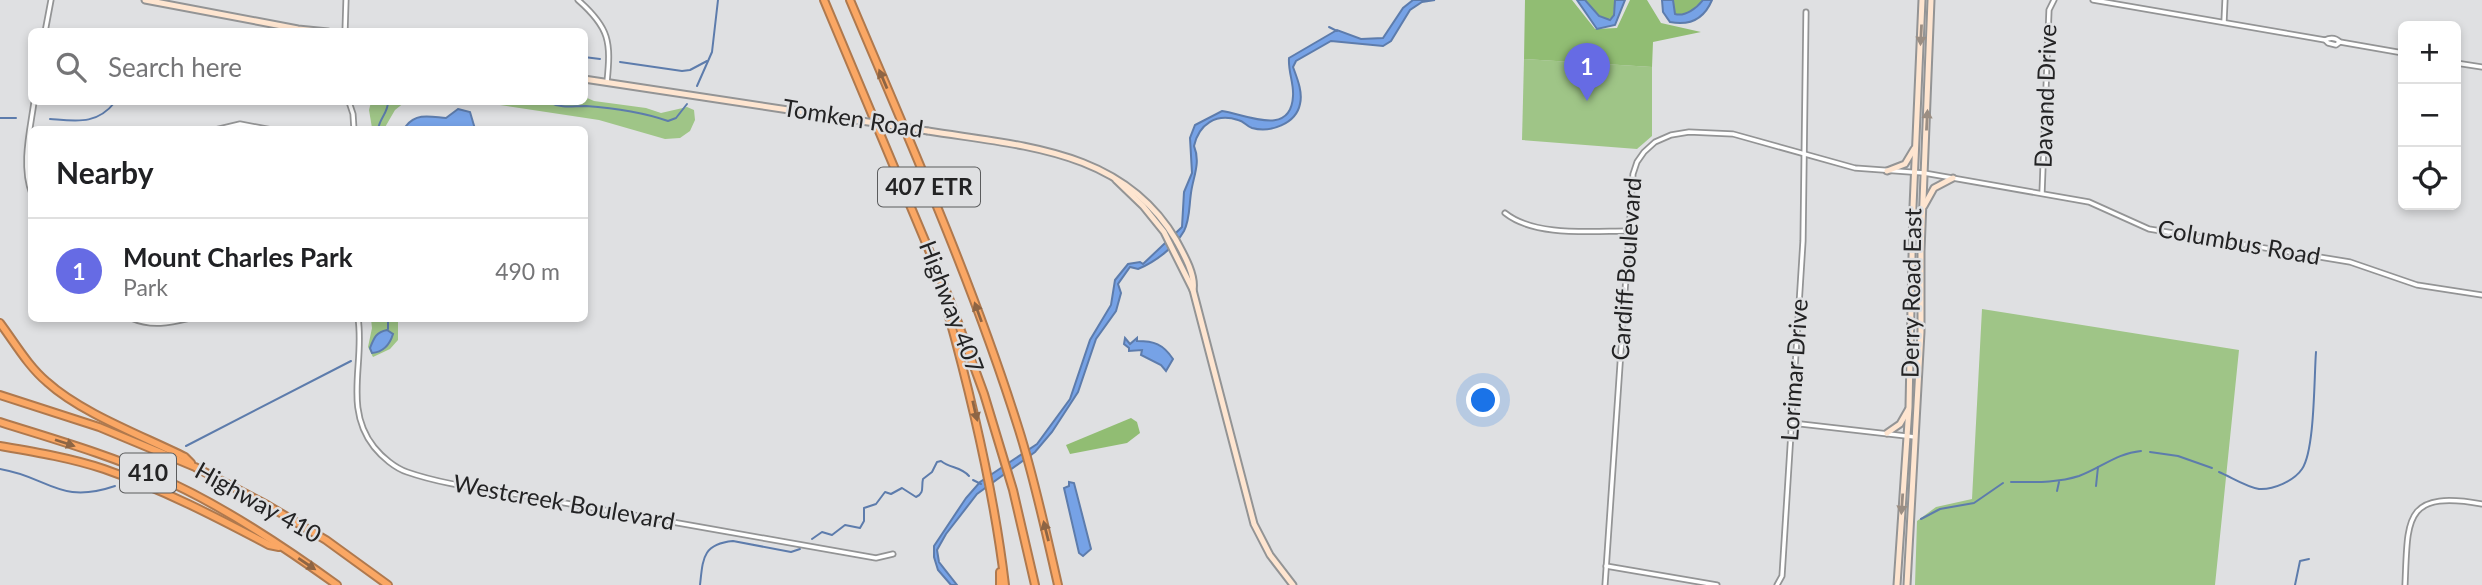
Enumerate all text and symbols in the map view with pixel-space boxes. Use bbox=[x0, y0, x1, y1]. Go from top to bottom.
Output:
map controls bbox=[2398, 21, 2461, 210]
button: + bbox=[2398, 21, 2461, 84]
one-way arrow bbox=[1915, 24, 1926, 46]
street label: Davand Drive bbox=[2027, 24, 2062, 168]
search box bbox=[28, 28, 588, 105]
pin: 1 bbox=[1564, 43, 1610, 101]
icon: search bbox=[52, 48, 90, 86]
text: Search here bbox=[108, 51, 242, 83]
one-way arrow bbox=[878, 68, 889, 89]
button: − bbox=[2398, 84, 2461, 147]
street label: Tomken Road bbox=[781, 92, 925, 143]
one-way arrow bbox=[1921, 109, 1932, 131]
button: locate bbox=[2398, 147, 2461, 210]
text: Nearby bbox=[56, 154, 154, 190]
road number: 407 ETR bbox=[878, 168, 980, 206]
street label: Cardiff Boulevard bbox=[1605, 176, 1646, 361]
street label: Derry Road East bbox=[1895, 207, 1926, 378]
street label: Columbus Road bbox=[2156, 213, 2323, 270]
street label: Highway 407 bbox=[914, 236, 991, 377]
text: Mount Charles Park bbox=[123, 241, 353, 273]
text: 1 bbox=[72, 257, 86, 285]
text: 490 m bbox=[495, 257, 560, 285]
text: Park bbox=[123, 273, 168, 301]
street label: Lorimar Drive bbox=[1774, 298, 1813, 442]
one-way arrow bbox=[972, 302, 983, 323]
your location bbox=[1466, 383, 1500, 417]
one-way arrow bbox=[970, 400, 981, 422]
one-way arrow bbox=[55, 438, 76, 449]
road number: 410 bbox=[120, 453, 176, 492]
street label: Highway 410 bbox=[191, 455, 327, 548]
street label: Westcreek Boulevard bbox=[451, 468, 677, 535]
one-way arrow bbox=[1896, 493, 1907, 515]
one-way arrow bbox=[1040, 520, 1051, 542]
one-way arrow bbox=[298, 557, 316, 571]

